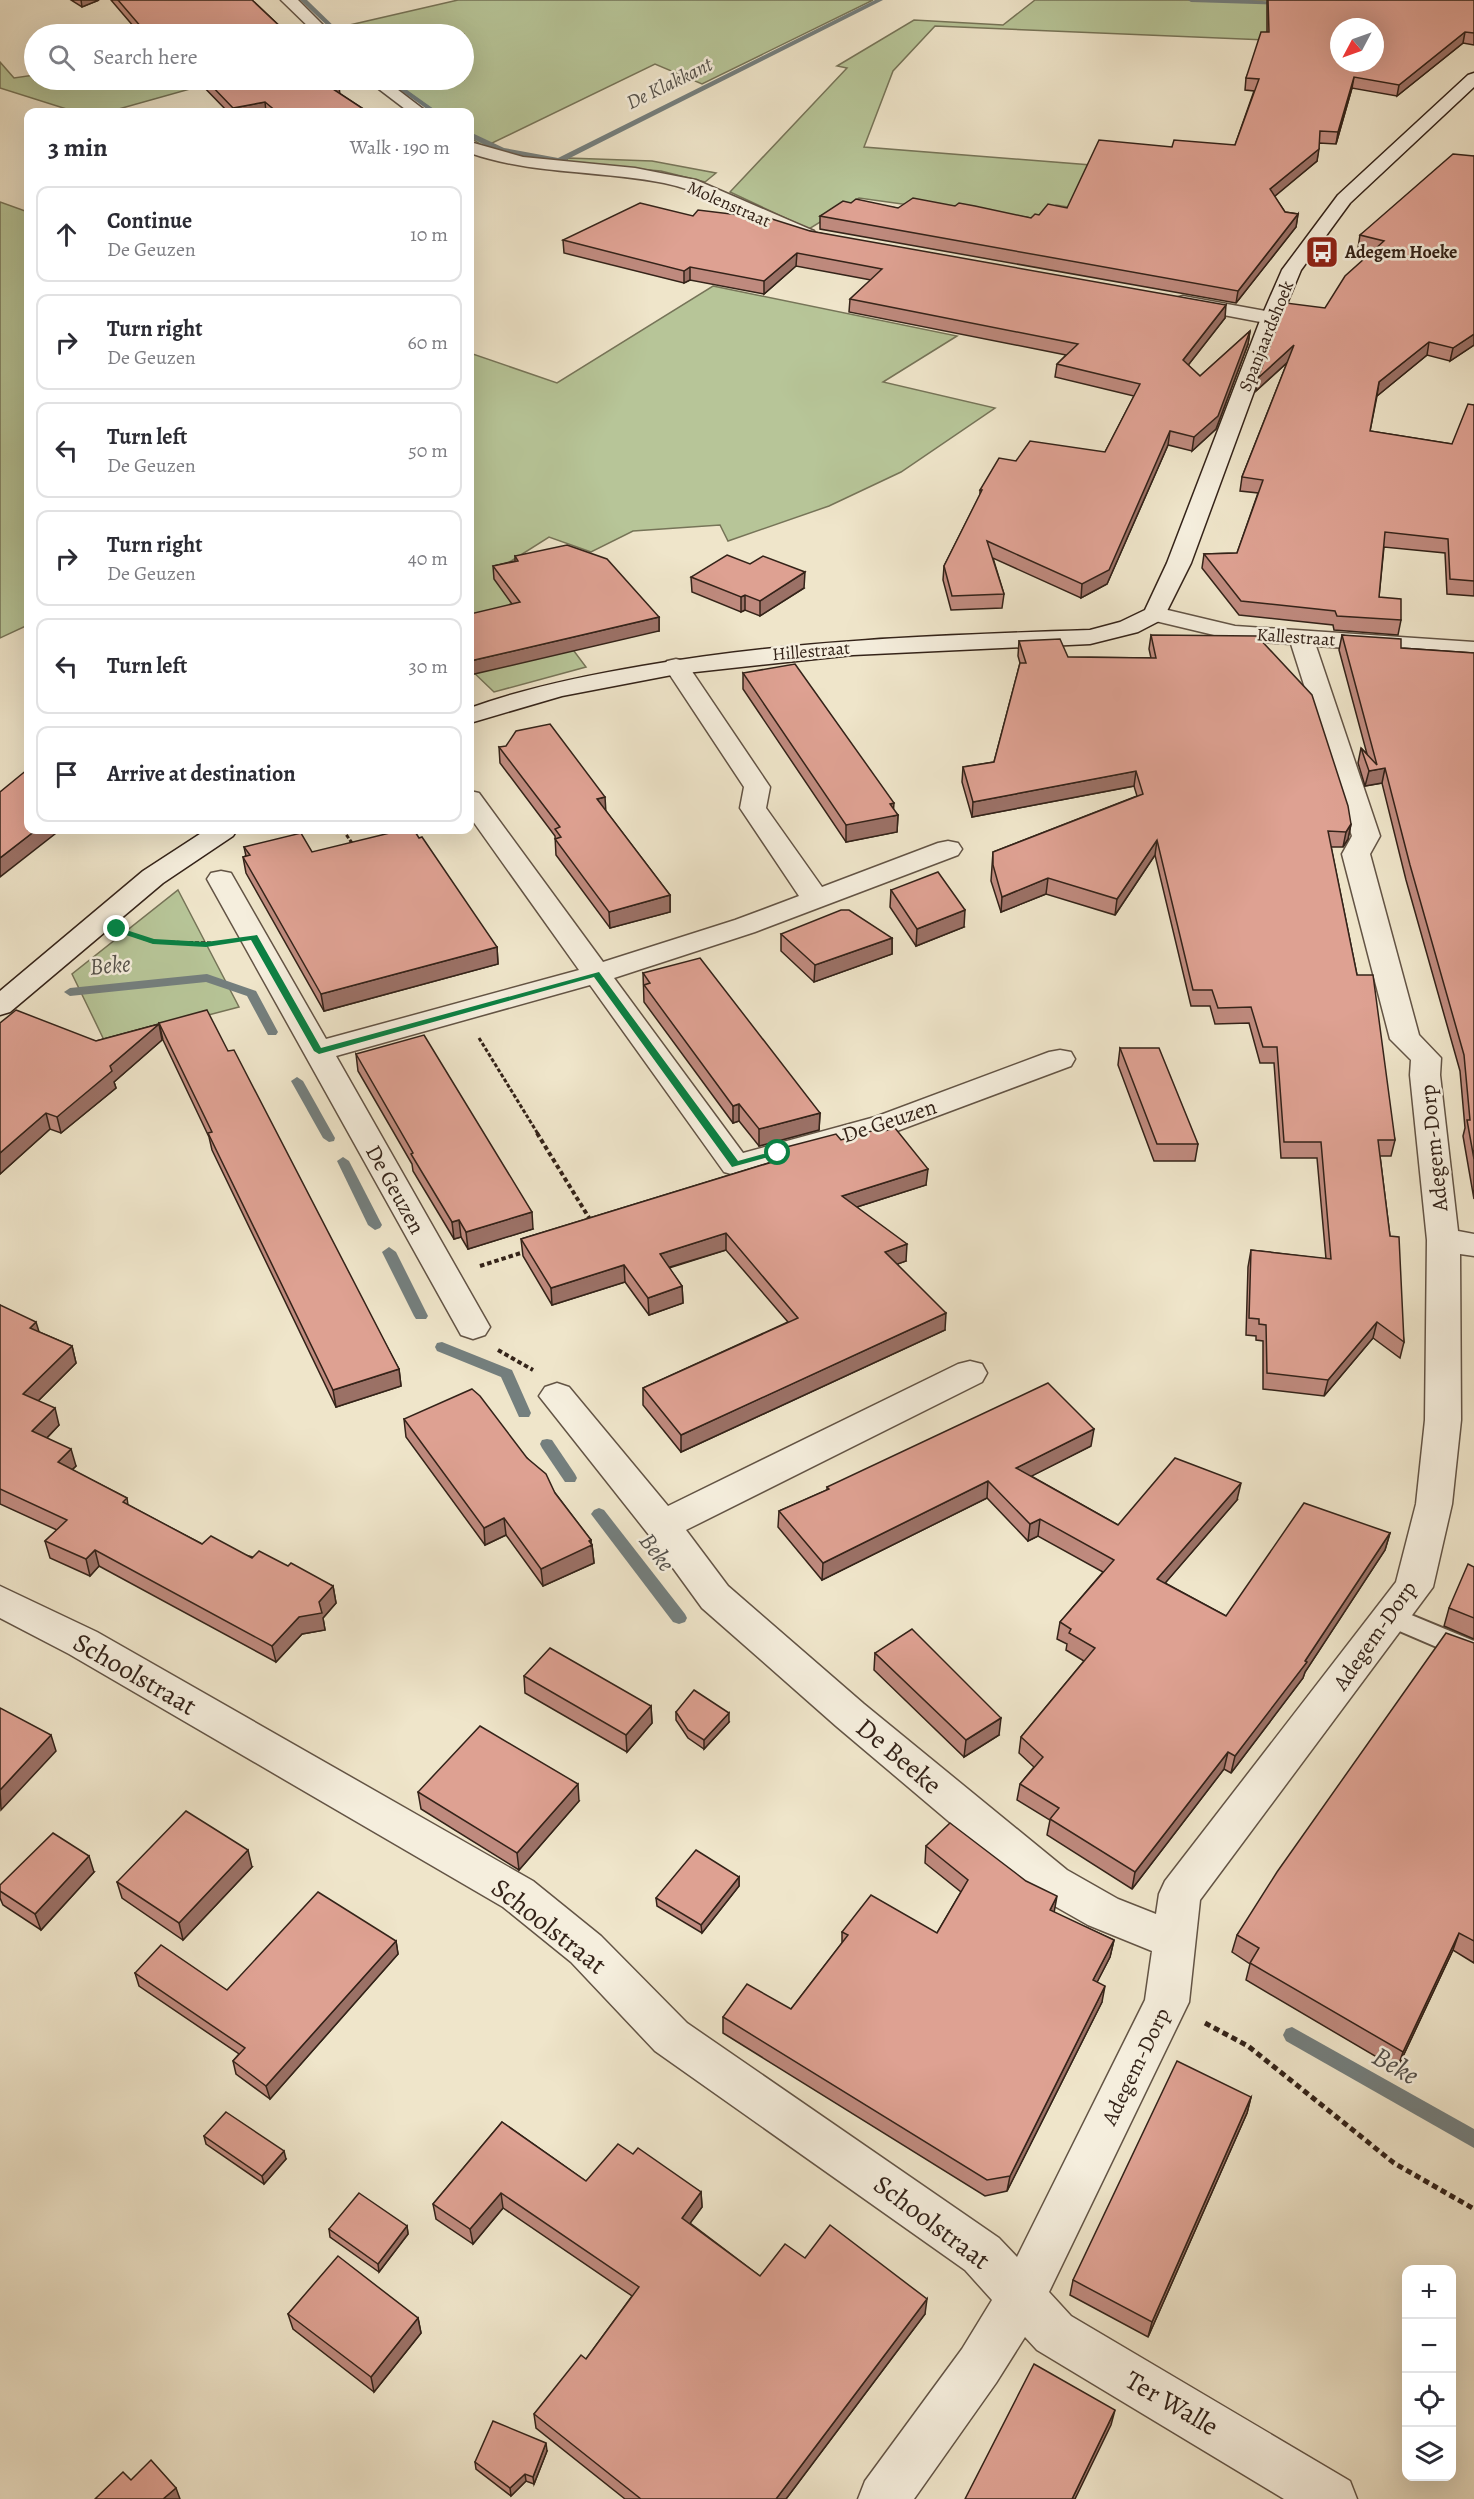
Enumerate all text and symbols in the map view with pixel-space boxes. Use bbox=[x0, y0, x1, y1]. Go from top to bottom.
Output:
north arrow bbox=[1330, 18, 1384, 72]
search box bbox=[24, 24, 474, 90]
icon: search bbox=[45, 41, 78, 74]
text: Search here bbox=[93, 42, 198, 72]
water label: De Klakkant bbox=[622, 50, 718, 116]
text: 3 min bbox=[48, 130, 108, 165]
text: Walk · 190 m bbox=[350, 134, 450, 161]
street label: Molenstraat bbox=[684, 175, 774, 233]
text: Continue bbox=[107, 206, 192, 236]
icon: ahead bbox=[50, 218, 83, 251]
text: 10 m bbox=[410, 221, 448, 248]
bus stop icon: Adegem Hoeke bbox=[1304, 234, 1340, 270]
text: De Geuzen bbox=[107, 236, 196, 263]
place label: Adegem Hoeke bbox=[1344, 240, 1457, 264]
street label: Spanjaardshoek bbox=[1233, 277, 1299, 395]
text: Turn right bbox=[107, 314, 203, 344]
icon: right bbox=[50, 326, 83, 359]
text: 60 m bbox=[408, 329, 448, 356]
text: De Geuzen bbox=[107, 344, 196, 371]
text: Turn left bbox=[107, 422, 187, 452]
icon: left bbox=[50, 434, 83, 467]
text: 50 m bbox=[408, 437, 448, 464]
text: De Geuzen bbox=[107, 452, 196, 479]
text: Turn right bbox=[107, 530, 203, 560]
icon: right bbox=[50, 542, 83, 575]
text: 40 m bbox=[408, 545, 448, 572]
text: De Geuzen bbox=[107, 560, 196, 587]
street label: Kallestraat bbox=[1256, 622, 1336, 652]
street label: Hillestraat bbox=[771, 636, 851, 666]
icon: left bbox=[50, 650, 83, 683]
text: Turn left bbox=[107, 651, 187, 681]
text: 30 m bbox=[408, 653, 448, 680]
icon: arrive bbox=[50, 758, 83, 791]
text: Arrive at destination bbox=[107, 759, 296, 789]
route end bbox=[103, 915, 129, 941]
water label: Beke bbox=[88, 947, 132, 983]
street label: Adegem-Dorp bbox=[1412, 1083, 1456, 1214]
street label: De Geuzen bbox=[838, 1092, 940, 1150]
street label: De Geuzen bbox=[358, 1139, 432, 1239]
route start bbox=[764, 1139, 790, 1165]
water label: Beke bbox=[632, 1526, 682, 1578]
street label: Adegem-Dorp bbox=[1325, 1575, 1424, 1697]
street label: Schoolstraat bbox=[67, 1624, 203, 1724]
street label: De Beeke bbox=[849, 1710, 949, 1802]
street label: Schoolstraat bbox=[484, 1870, 614, 1982]
street label: Adegem-Dorp bbox=[1094, 2003, 1177, 2131]
water label: Beke bbox=[1365, 2037, 1426, 2094]
street label: Schoolstraat bbox=[866, 2166, 998, 2278]
map controls bbox=[1402, 2265, 1456, 2481]
button: + bbox=[1402, 2265, 1456, 2319]
button: − bbox=[1402, 2319, 1456, 2373]
street label: Ter Walle bbox=[1119, 2362, 1225, 2444]
button: locate bbox=[1402, 2373, 1456, 2427]
button: layers bbox=[1402, 2427, 1456, 2481]

